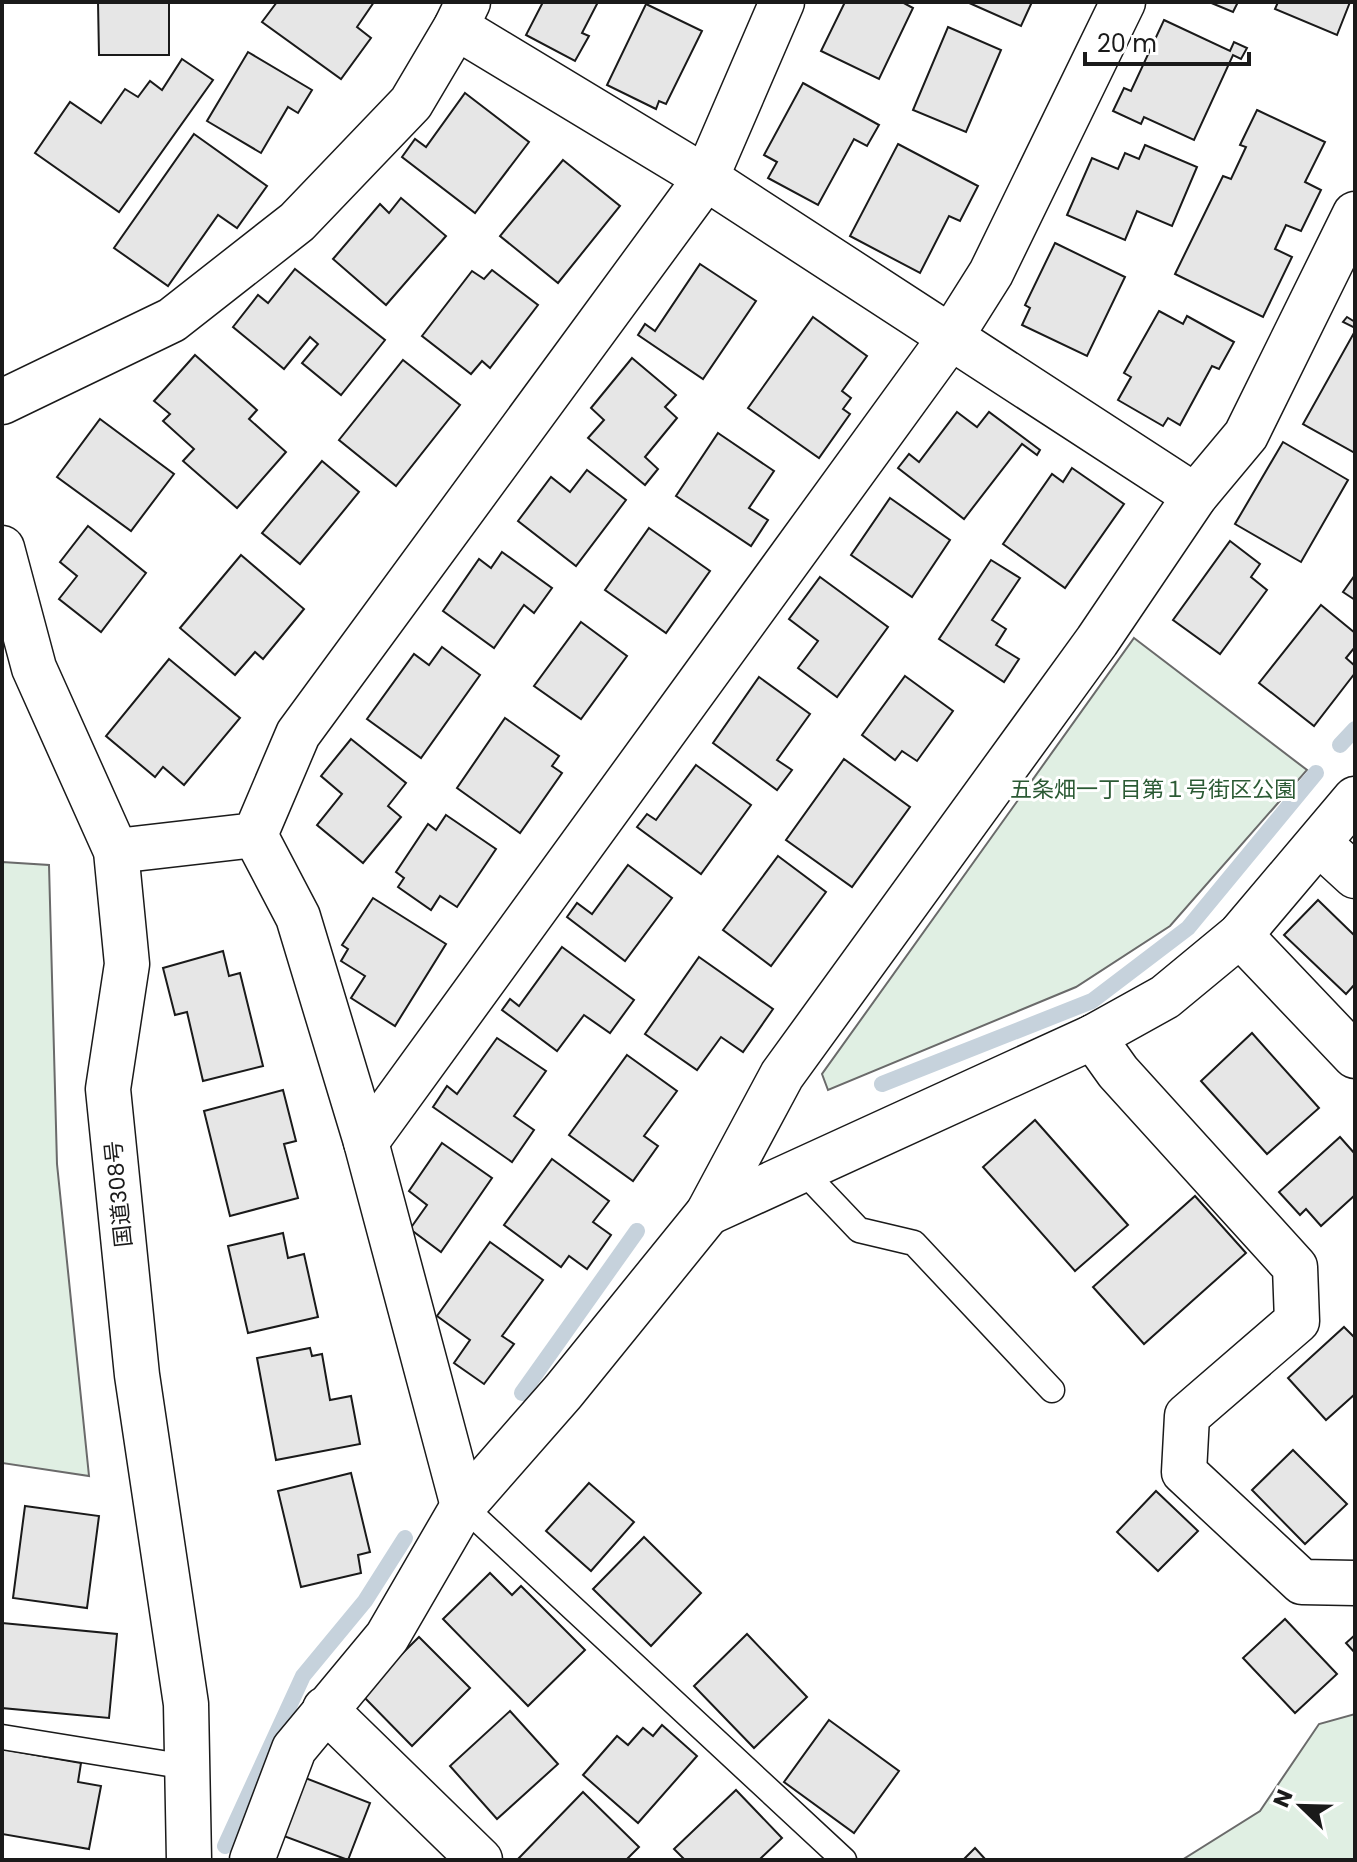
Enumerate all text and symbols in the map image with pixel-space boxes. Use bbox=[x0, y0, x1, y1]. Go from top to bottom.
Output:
scale bar bbox=[1085, 16, 1249, 66]
text: 20 m bbox=[1097, 27, 1157, 60]
park label: 五条畑一丁目第１号街区公園 bbox=[1010, 774, 1296, 805]
street label: 国道308号 bbox=[98, 1139, 139, 1249]
north arrow bbox=[1261, 1766, 1341, 1846]
text: N bbox=[1266, 1785, 1301, 1812]

